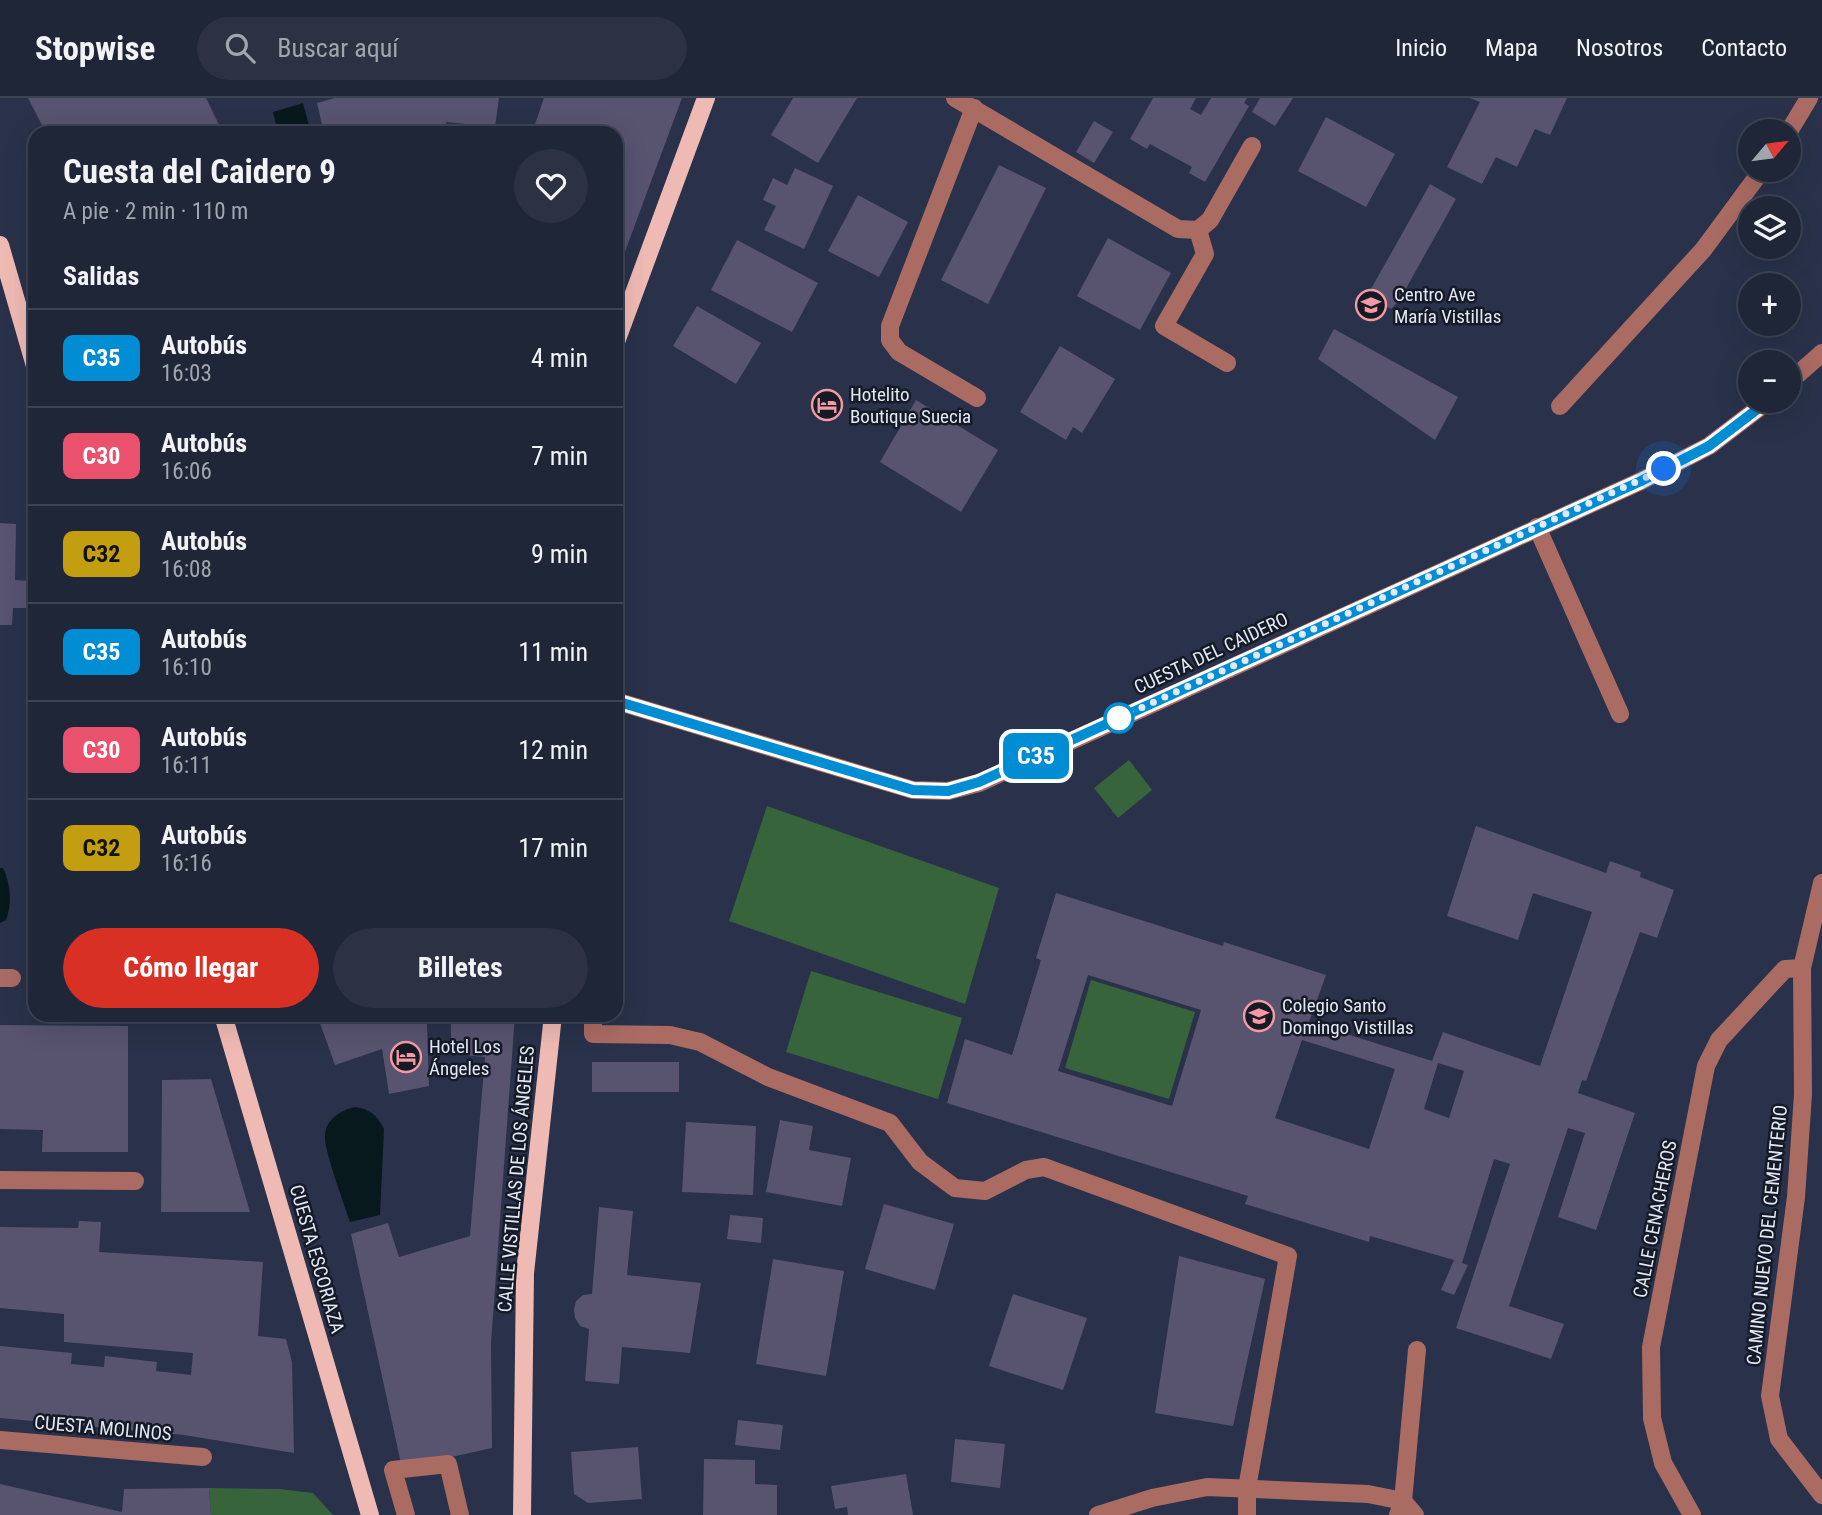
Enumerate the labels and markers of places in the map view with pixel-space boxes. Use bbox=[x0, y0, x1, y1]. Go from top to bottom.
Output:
place label: Centro Ave María Vistillas bbox=[1394, 283, 1501, 328]
school or university icon: Centro Ave María Vistillas bbox=[1354, 288, 1388, 322]
place label: Hotelito Boutique Suecia bbox=[850, 383, 971, 428]
hotel icon: Hotelito Boutique Suecia bbox=[810, 388, 844, 422]
unlabelled marker bbox=[1104, 703, 1134, 733]
place label: Colegio Santo Domingo Vistillas bbox=[1282, 994, 1414, 1039]
school or university icon: Colegio Santo Domingo Vistillas bbox=[1242, 999, 1276, 1033]
place label: Hotel Los Ángeles bbox=[429, 1035, 501, 1080]
hotel icon: Hotel Los Ángeles bbox=[389, 1040, 423, 1074]

